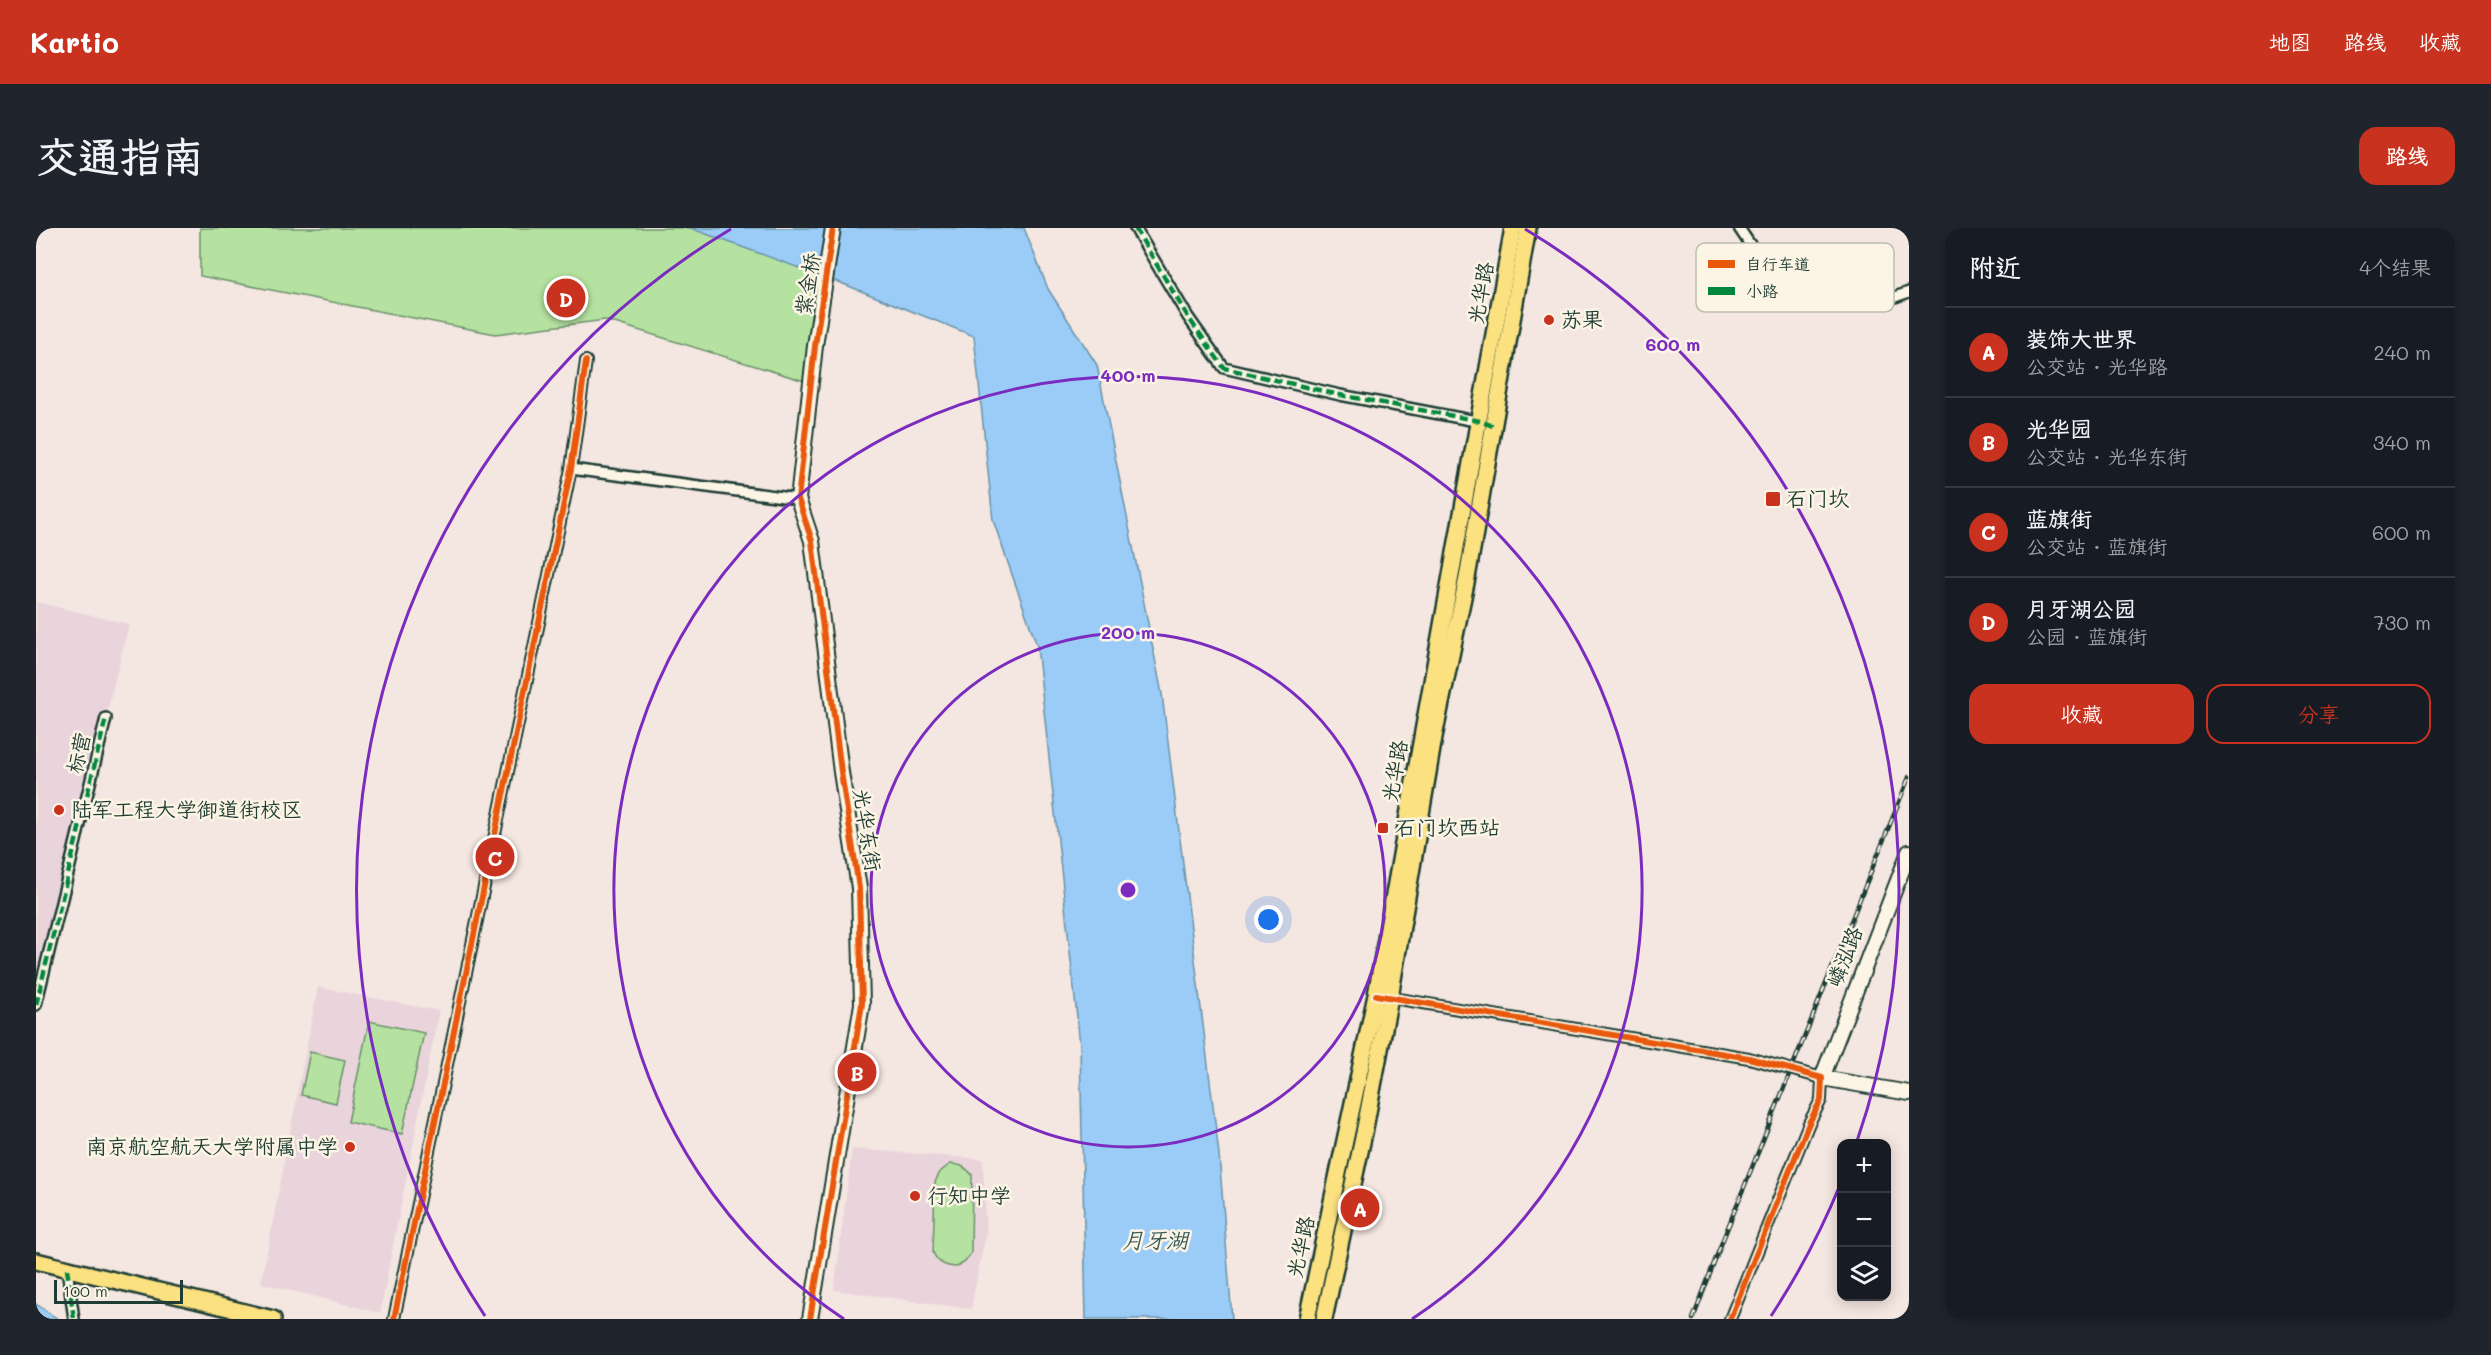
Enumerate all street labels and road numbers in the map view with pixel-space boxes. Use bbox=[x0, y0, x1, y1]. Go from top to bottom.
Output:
street label: 紫金桥 bbox=[788, 251, 825, 317]
street label: 光华路 bbox=[1461, 259, 1498, 326]
street label: 标营 bbox=[59, 729, 96, 776]
street label: 光华路 bbox=[1375, 737, 1412, 804]
street label: 光华东街 bbox=[849, 786, 888, 873]
street label: 嶙泓路 bbox=[1820, 922, 1867, 991]
street label: 光华路 bbox=[1280, 1213, 1319, 1280]

